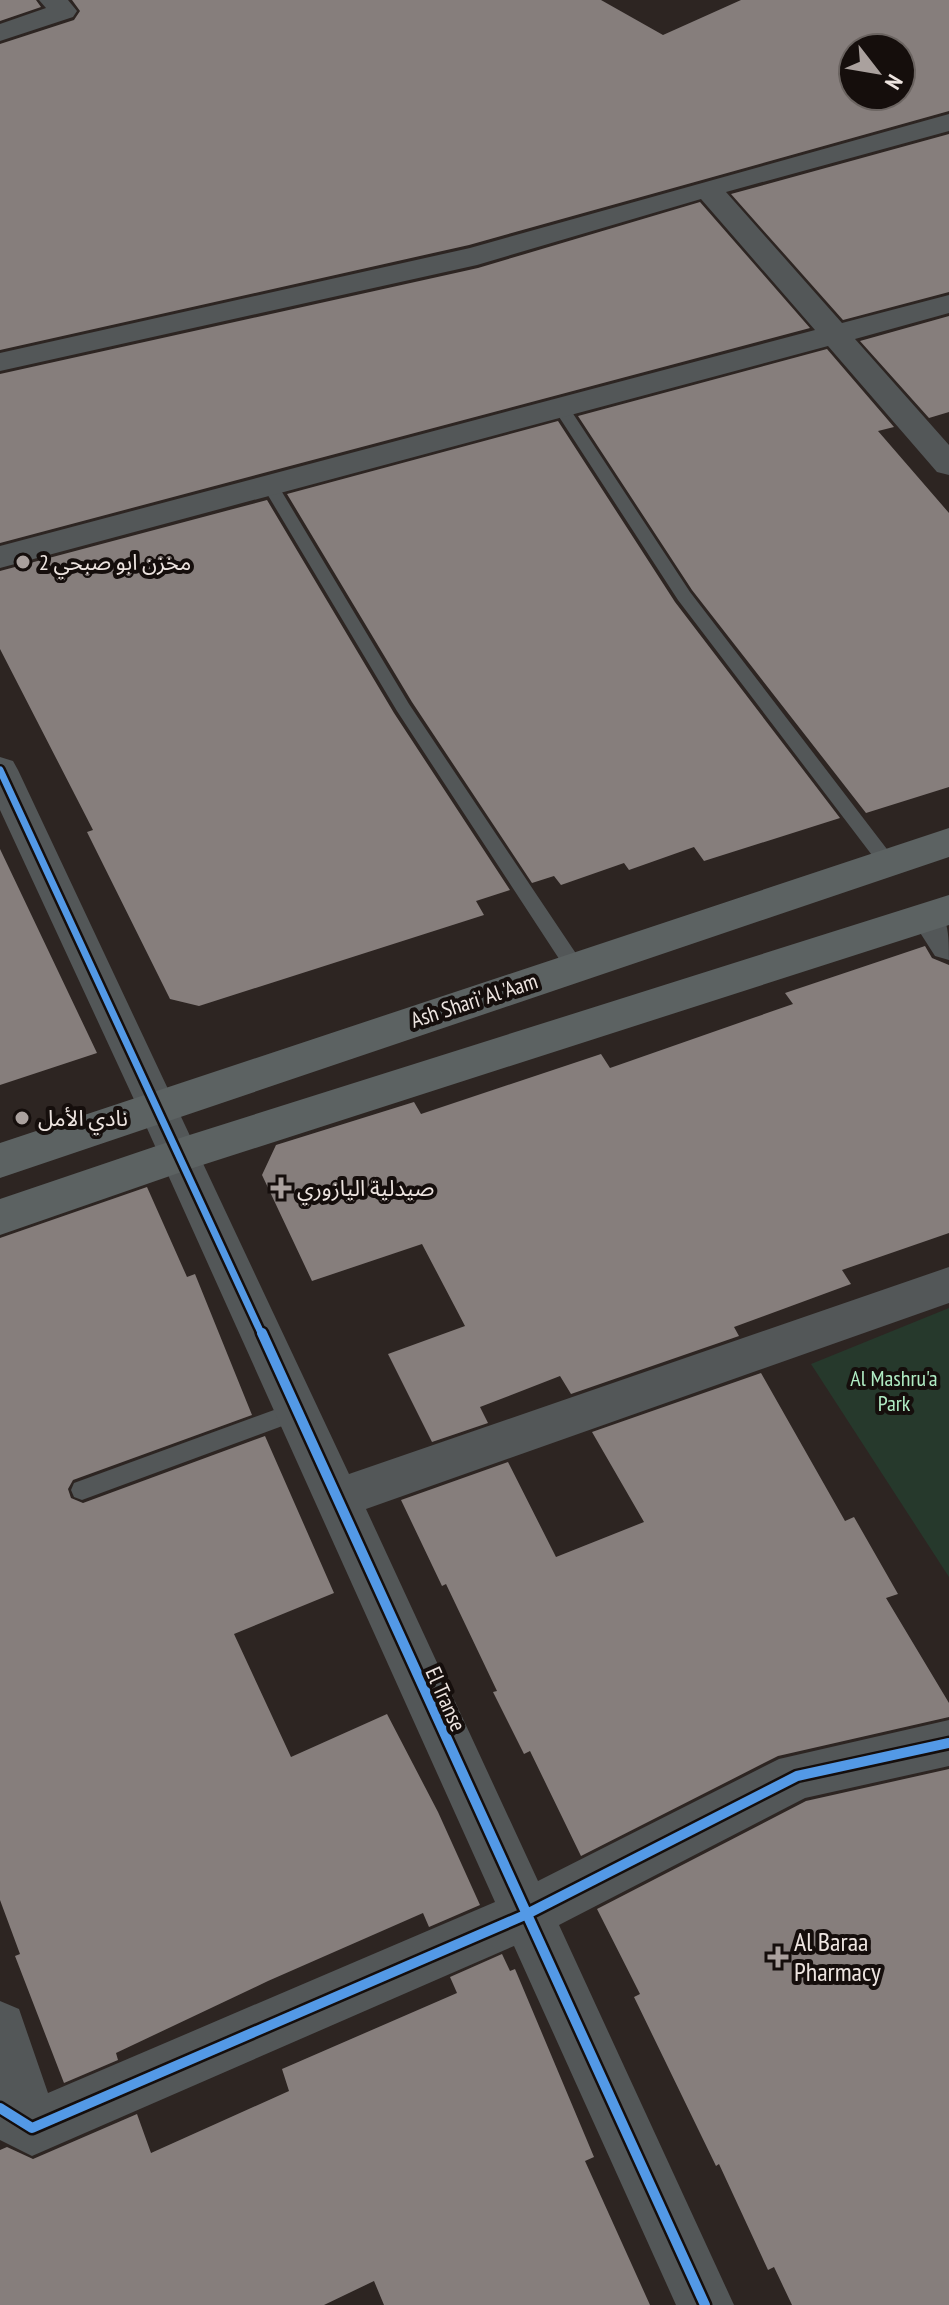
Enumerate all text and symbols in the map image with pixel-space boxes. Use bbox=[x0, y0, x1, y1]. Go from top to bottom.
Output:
north arrow bbox=[837, 32, 917, 112]
text: N bbox=[879, 70, 909, 95]
place label: مخزن ابو صبحي 2 bbox=[39, 548, 191, 579]
marker: مخزن ابو صبحي 2 bbox=[14, 553, 32, 571]
street label: Ash Shari' Al 'Aam bbox=[407, 966, 541, 1034]
place label: نادي الأمل bbox=[38, 1104, 128, 1135]
marker: نادي الأمل bbox=[13, 1109, 31, 1127]
place label: صيدلية اليازوري bbox=[297, 1174, 434, 1205]
marker: صيدلية اليازوري bbox=[272, 1179, 290, 1197]
park label: Al Mashru'a Park bbox=[850, 1364, 938, 1417]
street label: El Transe bbox=[419, 1662, 473, 1736]
place label: Al Baraa Pharmacy bbox=[794, 1925, 881, 1988]
marker: Al Baraa Pharmacy bbox=[769, 1948, 787, 1966]

